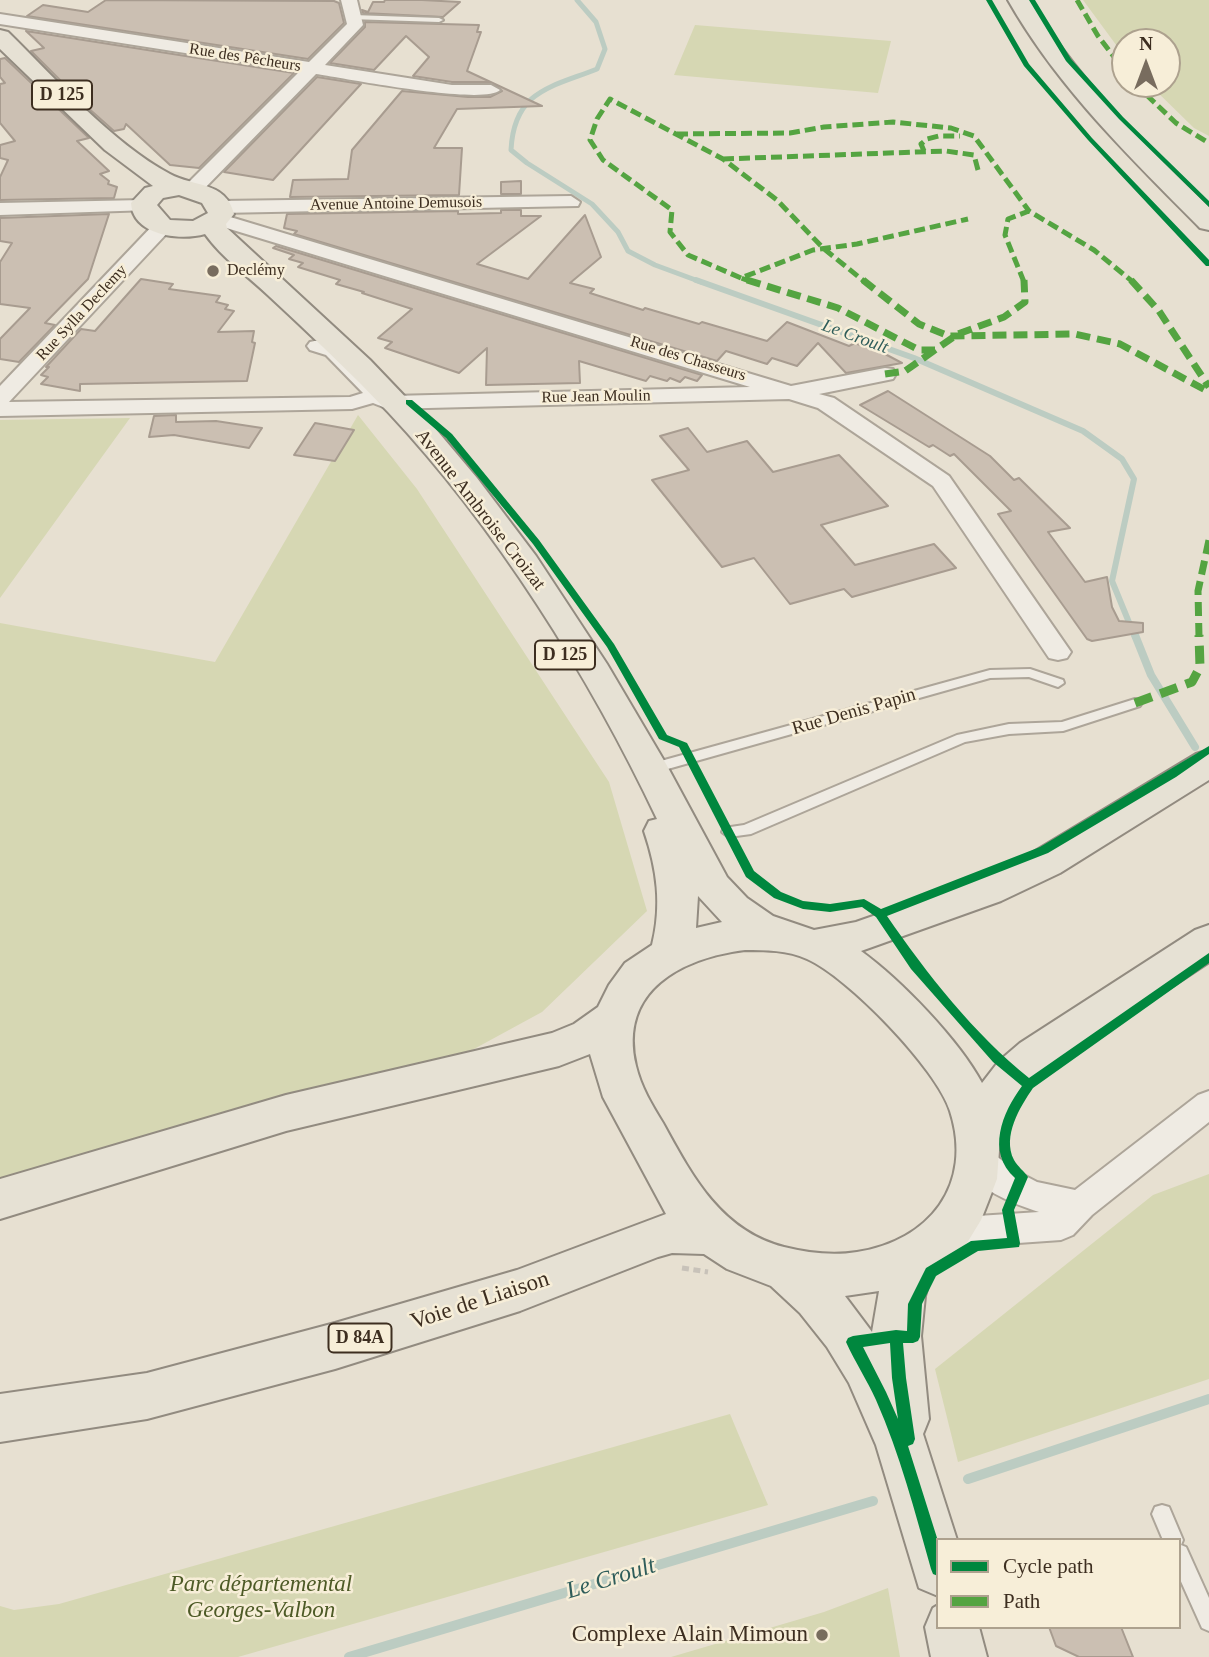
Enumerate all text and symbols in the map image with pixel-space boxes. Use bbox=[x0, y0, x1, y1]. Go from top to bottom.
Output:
north arrow bbox=[1111, 28, 1181, 98]
text: N bbox=[1139, 33, 1153, 54]
street label: Rue des Pêcheurs bbox=[188, 40, 302, 76]
road number: D 125 bbox=[32, 80, 92, 110]
street label: Avenue Antoine Demusois bbox=[310, 193, 482, 215]
street label: Rue Sylla Declemy bbox=[33, 261, 131, 365]
place label: Declémy bbox=[227, 261, 285, 281]
marker: Declémy bbox=[205, 263, 221, 279]
water label: Le Croult bbox=[819, 315, 891, 359]
street label: Rue des Chasseurs bbox=[628, 332, 748, 386]
street label: Rue Jean Moulin bbox=[541, 386, 651, 408]
street label: Avenue Ambroise Croizat bbox=[410, 425, 550, 595]
road number: D 125 bbox=[535, 640, 595, 670]
street label: Rue Denis Papin bbox=[789, 683, 919, 741]
street label: Voie de Liaison bbox=[407, 1266, 553, 1336]
road number: D 84A bbox=[328, 1324, 392, 1352]
legend bbox=[936, 1538, 1181, 1629]
water label: Le Croult bbox=[563, 1552, 659, 1606]
text: Cycle path bbox=[1003, 1554, 1093, 1578]
park label: Parc départemental Georges-Valbon bbox=[170, 1571, 352, 1625]
text: Path bbox=[1003, 1589, 1040, 1613]
place label: Complexe Alain Mimoun bbox=[572, 1621, 808, 1649]
marker: Complexe Alain Mimoun bbox=[814, 1627, 830, 1643]

